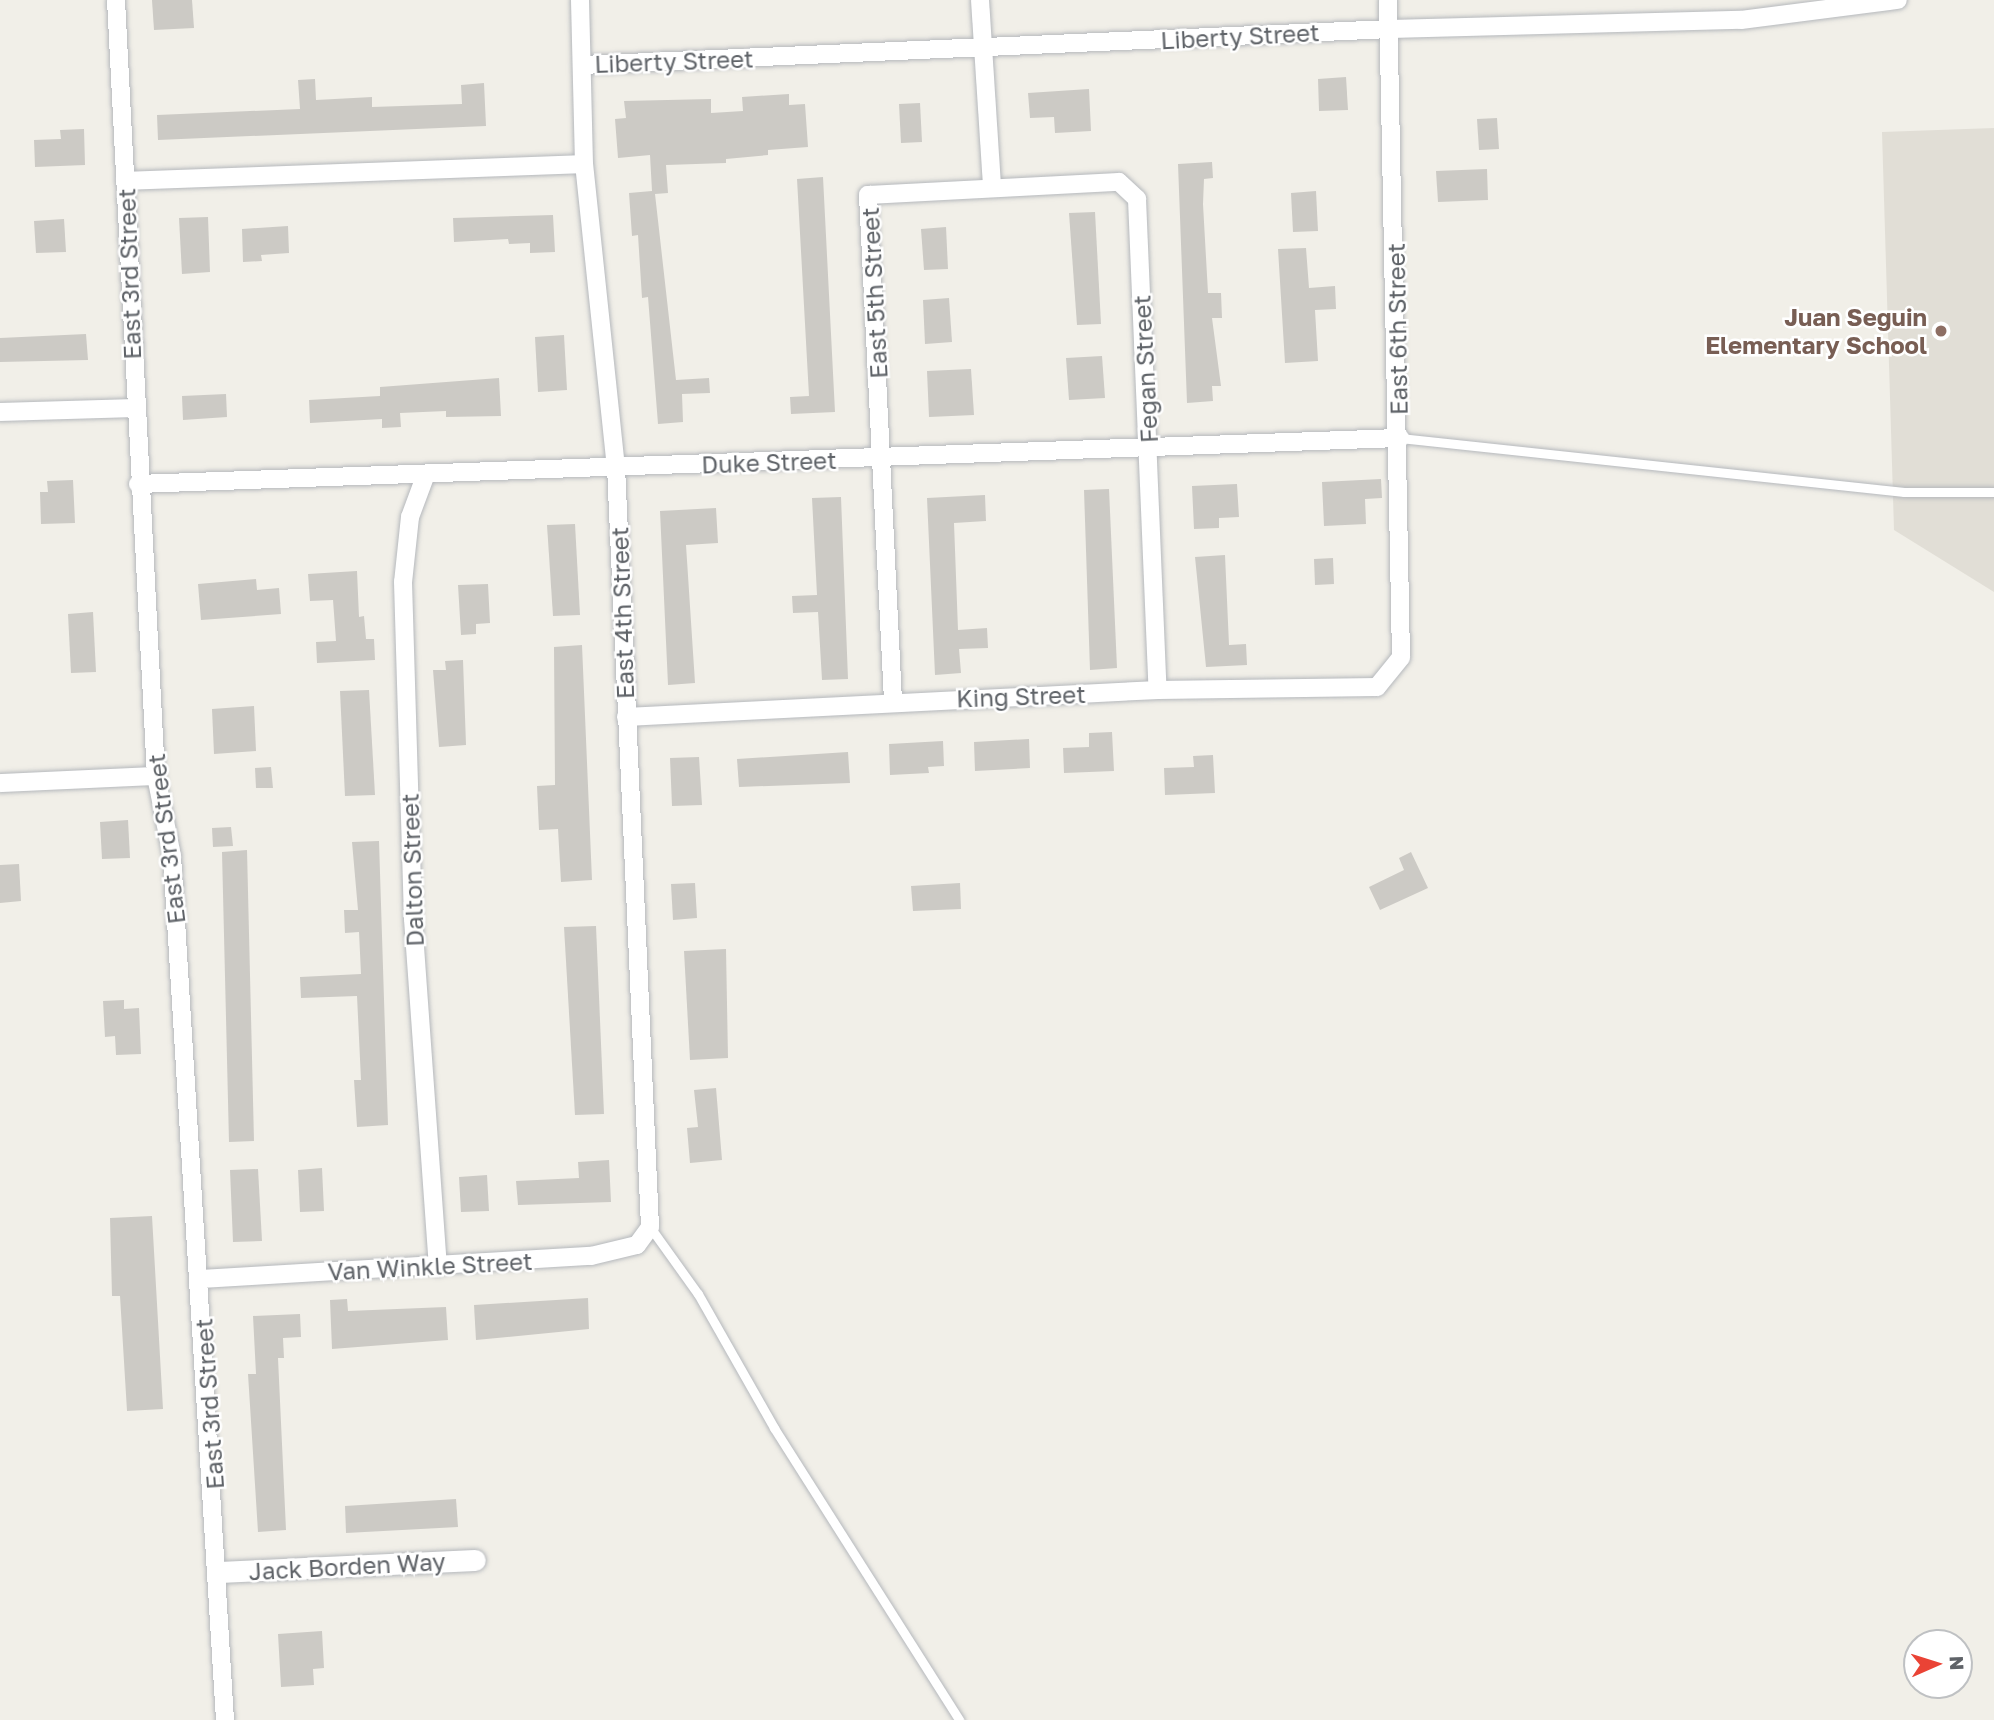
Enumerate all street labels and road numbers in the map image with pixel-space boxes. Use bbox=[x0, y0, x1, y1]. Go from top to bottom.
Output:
street label: Liberty Street bbox=[1160, 17, 1320, 55]
street label: Liberty Street bbox=[594, 44, 754, 78]
street label: East 3rd Street bbox=[112, 188, 146, 360]
street label: East 5th Street bbox=[855, 207, 893, 379]
street label: East 6th Street bbox=[1381, 243, 1413, 415]
street label: Fegan Street bbox=[1127, 294, 1163, 444]
street label: Duke Street bbox=[701, 445, 837, 479]
street label: East 4th Street bbox=[605, 526, 639, 700]
street label: King Street bbox=[956, 679, 1086, 713]
street label: East 3rd Street bbox=[141, 752, 191, 926]
street label: Dalton Street bbox=[395, 793, 429, 947]
street label: Van Winkle Street bbox=[327, 1246, 533, 1286]
street label: East 3rd Street bbox=[189, 1318, 229, 1490]
street label: Jack Borden Way bbox=[248, 1546, 446, 1586]

